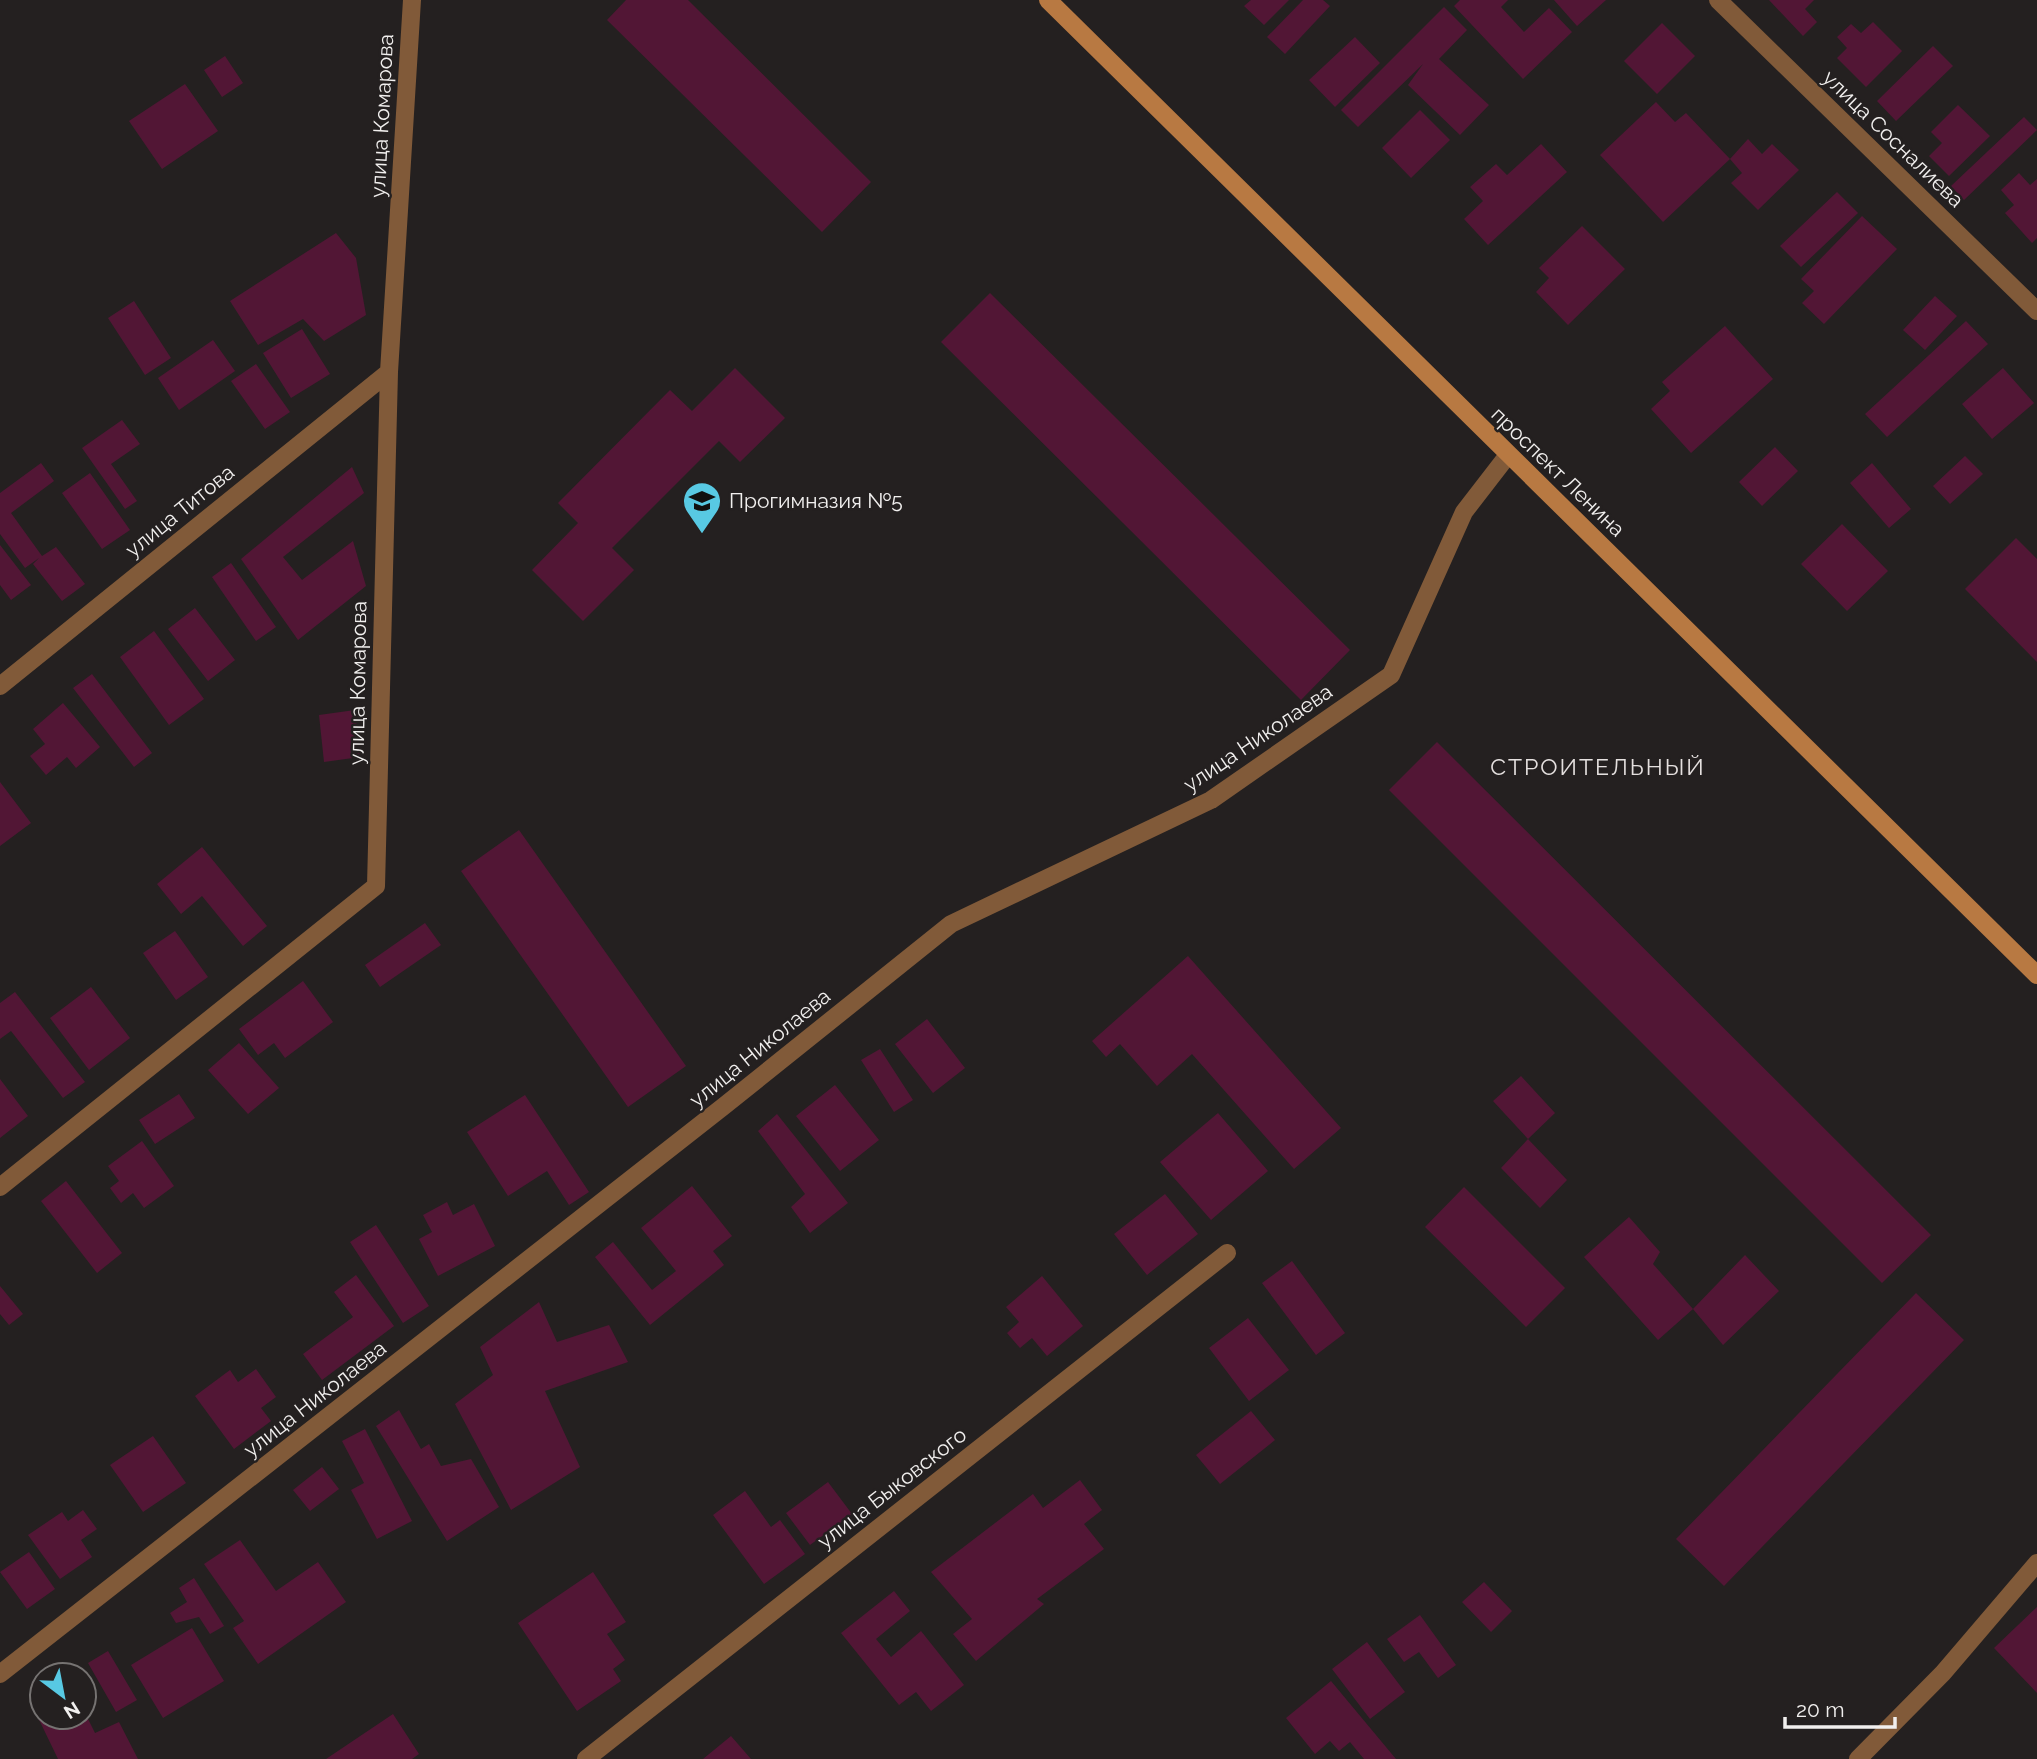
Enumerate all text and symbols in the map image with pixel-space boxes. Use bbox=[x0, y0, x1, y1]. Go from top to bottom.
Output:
street label: улица Комарова bbox=[365, 33, 398, 199]
street label: улица Сосналиева bbox=[1818, 65, 1969, 212]
street label: проспект Ленина bbox=[1487, 402, 1630, 542]
street label: улица Титова bbox=[120, 459, 239, 562]
school or university icon: Прогимназия №5 bbox=[681, 480, 723, 535]
place label: Прогимназия №5 bbox=[729, 488, 903, 513]
street label: улица Комарова bbox=[344, 601, 371, 765]
street label: улица Николаева bbox=[1179, 679, 1337, 797]
district label: СТРОИТЕЛЬНЫЙ bbox=[1490, 753, 1706, 780]
street label: улица Николаева bbox=[684, 983, 835, 1112]
street label: улица Николаева bbox=[238, 1335, 391, 1462]
street label: улица Быковского bbox=[812, 1422, 971, 1554]
north arrow bbox=[28, 1661, 98, 1731]
scale bar bbox=[1785, 1686, 1895, 1730]
text: N bbox=[60, 1697, 84, 1724]
text: 20 m bbox=[1796, 1697, 1844, 1722]

